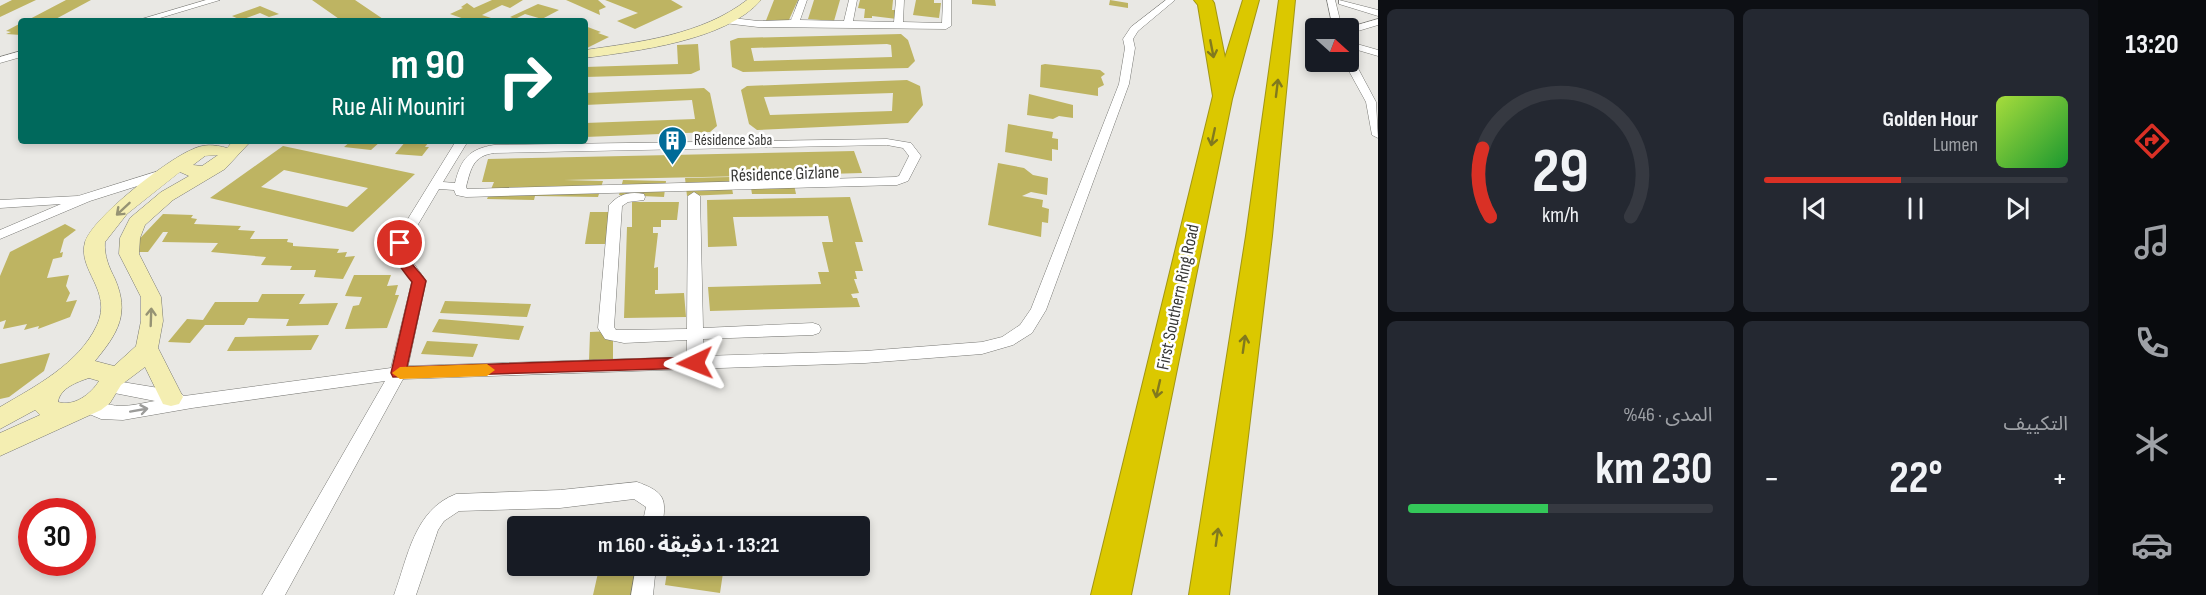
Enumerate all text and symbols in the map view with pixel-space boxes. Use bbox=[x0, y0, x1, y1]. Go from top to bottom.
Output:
north arrow bbox=[1305, 18, 1359, 72]
map controls bbox=[1305, 18, 1359, 72]
text: 13:20 bbox=[2125, 29, 2179, 61]
one-way arrow bbox=[1207, 38, 1218, 58]
text: 90 m bbox=[391, 40, 465, 91]
icon: right bbox=[486, 42, 564, 120]
one-way arrow bbox=[1272, 79, 1283, 98]
text: Rue Ali Mouniri bbox=[331, 91, 465, 123]
text: Golden Hour bbox=[1882, 106, 1978, 133]
icon: directions bbox=[2131, 120, 2173, 162]
building icon: Résidence Saba bbox=[657, 124, 689, 166]
one-way arrow bbox=[1207, 127, 1218, 147]
place label: Résidence Saba bbox=[694, 131, 772, 150]
text: Lumen bbox=[1933, 133, 1978, 157]
text: 29 bbox=[1532, 136, 1589, 211]
street label: Résidence Gizlane bbox=[730, 162, 840, 186]
icon: previous bbox=[1798, 192, 1831, 225]
icon: pause bbox=[1899, 192, 1932, 225]
icon: next bbox=[2001, 192, 2034, 225]
one-way arrow bbox=[116, 202, 131, 216]
text: km/h bbox=[1542, 204, 1579, 229]
pin bbox=[374, 217, 425, 268]
icon: music bbox=[2131, 221, 2173, 263]
street label: First Southern Ring Road bbox=[1152, 222, 1204, 372]
icon: arrive bbox=[383, 226, 416, 259]
one-way arrow bbox=[146, 308, 157, 328]
icon: phone bbox=[2131, 322, 2173, 364]
position arrow bbox=[663, 331, 727, 395]
one-way arrow bbox=[1238, 334, 1249, 354]
one-way arrow bbox=[1152, 379, 1163, 399]
text: المدى · 46% bbox=[1623, 403, 1713, 427]
one-way arrow bbox=[129, 405, 149, 416]
text: التكييف bbox=[2004, 412, 2068, 436]
icon: climate bbox=[2131, 423, 2173, 465]
text: 230 km bbox=[1595, 442, 1713, 497]
text: 22° bbox=[1889, 451, 1943, 506]
text: − bbox=[1764, 459, 1780, 499]
text: + bbox=[2052, 459, 2068, 499]
speed limit sign: 30 bbox=[18, 498, 96, 576]
icon: car bbox=[2131, 524, 2173, 566]
one-way arrow bbox=[1212, 528, 1223, 547]
text: 13:21 · 1 دقيقة · 160 m bbox=[598, 532, 779, 559]

